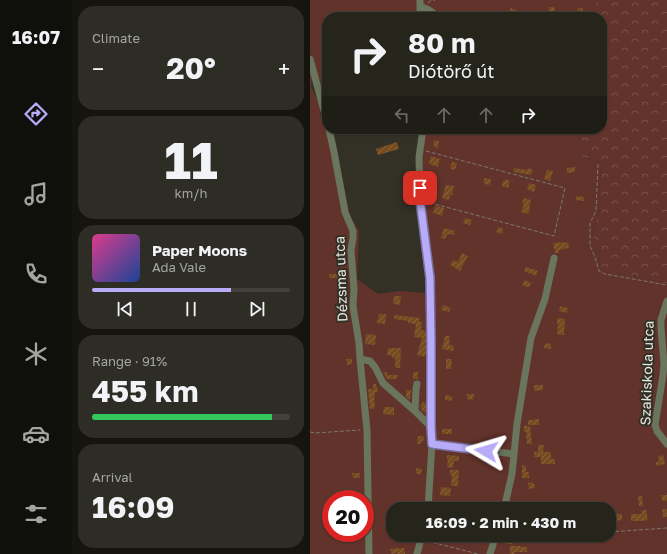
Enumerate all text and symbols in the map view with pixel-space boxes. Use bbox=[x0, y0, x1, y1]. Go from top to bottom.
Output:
text: 16:07 bbox=[12, 26, 60, 48]
text: 80 m bbox=[408, 26, 476, 59]
icon: right bbox=[342, 28, 394, 80]
text: Climate bbox=[92, 30, 140, 46]
text: 20° bbox=[166, 50, 216, 86]
text: − bbox=[92, 55, 104, 82]
text: + bbox=[278, 55, 290, 82]
text: Diótörő út bbox=[408, 60, 494, 82]
icon: directions bbox=[22, 100, 50, 128]
icon: left bbox=[391, 104, 413, 126]
icon: ahead bbox=[433, 104, 455, 126]
icon: ahead bbox=[475, 104, 497, 126]
icon: right bbox=[517, 104, 539, 126]
text: 11 bbox=[164, 128, 218, 190]
pin bbox=[403, 171, 437, 205]
icon: arrive bbox=[409, 177, 431, 199]
icon: music bbox=[22, 180, 50, 208]
text: km/h bbox=[174, 185, 208, 201]
street label: Dézsma utca bbox=[331, 236, 350, 322]
text: Paper Moons bbox=[152, 241, 247, 259]
text: Ada Vale bbox=[152, 259, 206, 275]
icon: phone bbox=[22, 260, 50, 288]
icon: previous bbox=[114, 298, 136, 320]
icon: pause bbox=[180, 298, 202, 320]
icon: next bbox=[246, 298, 268, 320]
street label: Szakiskola utca bbox=[636, 320, 657, 425]
icon: climate bbox=[22, 340, 50, 368]
text: Range · 91% bbox=[92, 353, 167, 369]
text: 455 km bbox=[92, 373, 199, 409]
icon: car bbox=[22, 420, 50, 448]
position arrow bbox=[465, 430, 507, 472]
text: Arrival bbox=[92, 469, 133, 485]
text: 16:09 bbox=[92, 489, 175, 525]
speed limit sign: 20 bbox=[322, 490, 374, 542]
icon: filters bbox=[22, 500, 50, 528]
text: 16:09 · 2 min · 430 m bbox=[426, 513, 576, 531]

